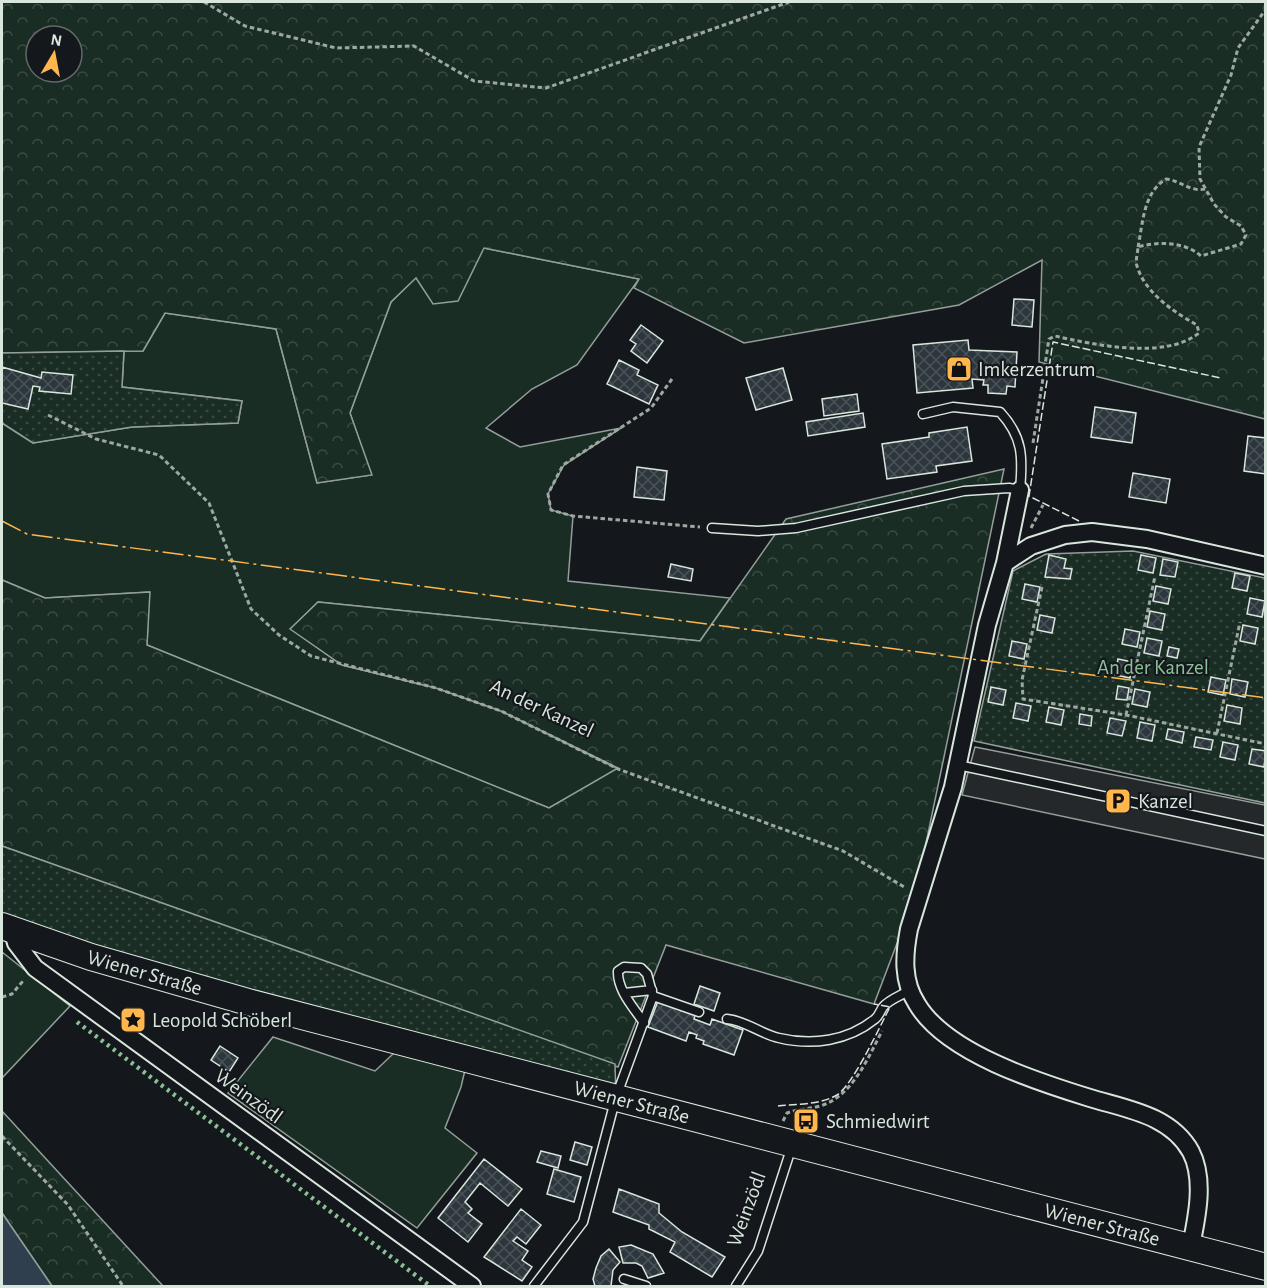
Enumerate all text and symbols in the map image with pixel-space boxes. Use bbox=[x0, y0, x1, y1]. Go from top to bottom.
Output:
north arrow bbox=[24, 24, 84, 84]
text: N bbox=[50, 31, 63, 49]
shop icon: Imkerzentrum bbox=[944, 354, 974, 384]
place label: Imkerzentrum bbox=[978, 359, 1096, 380]
park label: An der Kanzel bbox=[1097, 657, 1209, 678]
street label: An der Kanzel bbox=[487, 675, 597, 742]
parking icon: Kanzel bbox=[1103, 786, 1133, 816]
place label: Kanzel bbox=[1138, 791, 1193, 812]
street label: Wiener Straße bbox=[85, 946, 204, 999]
place icon: Leopold Schöberl bbox=[118, 1005, 148, 1035]
place label: Leopold Schöberl bbox=[152, 1010, 292, 1031]
street label: Weinzödl bbox=[211, 1065, 286, 1128]
street label: Wiener Straße bbox=[571, 1077, 692, 1127]
bus stop icon: Schmiedwirt bbox=[791, 1106, 821, 1136]
place label: Schmiedwirt bbox=[826, 1111, 930, 1132]
street label: Weinzödl bbox=[723, 1169, 770, 1249]
street label: Wiener Straße bbox=[1042, 1200, 1162, 1250]

